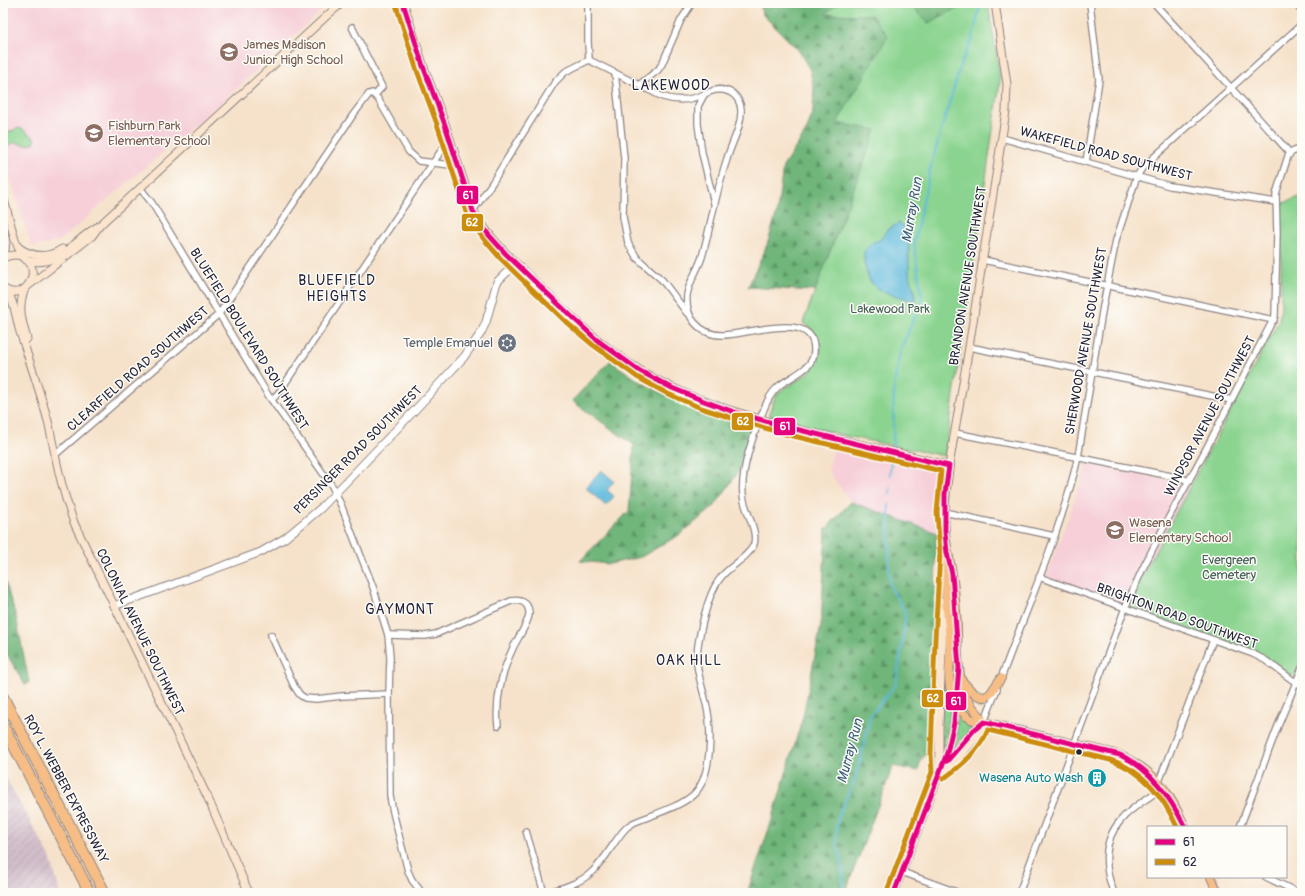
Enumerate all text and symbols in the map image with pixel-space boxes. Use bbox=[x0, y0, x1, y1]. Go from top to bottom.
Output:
place label: James Madison Junior High School bbox=[243, 37, 343, 68]
school or university icon: James Madison Junior High School bbox=[218, 41, 240, 63]
district label: LAKEWOOD bbox=[631, 77, 711, 94]
place label: Fishburn Park Elementary School bbox=[108, 118, 211, 149]
school or university icon: Fishburn Park Elementary School bbox=[83, 122, 105, 144]
street label: WAKEFIELD ROAD SOUTHWEST bbox=[1018, 123, 1194, 185]
water label: Murray Run bbox=[898, 175, 926, 244]
line badge: 61 bbox=[456, 185, 479, 205]
street label: BRANDON AVENUE SOUTHWEST bbox=[946, 185, 990, 367]
text: 61 bbox=[463, 189, 473, 202]
line badge: 62 bbox=[461, 213, 484, 232]
text: 62 bbox=[466, 216, 478, 229]
street label: BLUEFIELD BOULEVARD SOUTHWEST bbox=[186, 245, 312, 433]
street label: SHERWOOD AVENUE SOUTHWEST bbox=[1062, 246, 1110, 436]
district label: BLUEFIELD HEIGHTS bbox=[298, 272, 376, 305]
park label: Lakewood Park bbox=[850, 301, 931, 317]
street label: CLEARFIELD ROAD SOUTHWEST bbox=[64, 303, 212, 435]
synagogue icon: Temple Emanuel bbox=[496, 332, 518, 354]
street label: WINDSOR AVENUE SOUTHWEST bbox=[1161, 333, 1259, 499]
place label: Temple Emanuel bbox=[403, 335, 493, 351]
street label: PERSINGER ROAD SOUTHWEST bbox=[290, 382, 426, 518]
line badge: 62 bbox=[731, 412, 754, 431]
text: 62 bbox=[737, 415, 749, 428]
line badge: 61 bbox=[773, 417, 796, 436]
text: 61 bbox=[780, 420, 790, 433]
place label: Wasena Elementary School bbox=[1129, 515, 1232, 546]
school or university icon: Wasena Elementary School bbox=[1104, 519, 1126, 541]
street label: COLONIAL AVENUE SOUTHWEST bbox=[93, 546, 187, 718]
park label: Evergreen Cemetery bbox=[1202, 552, 1256, 583]
street label: BRIGHTON ROAD SOUTHWEST bbox=[1094, 579, 1260, 653]
district label: GAYMONT bbox=[365, 601, 435, 618]
district label: OAK HILL bbox=[656, 652, 722, 669]
line badge: 62 bbox=[921, 689, 944, 708]
line badge: 61 bbox=[945, 691, 967, 711]
text: 62 bbox=[927, 692, 939, 705]
text: 61 bbox=[951, 695, 961, 708]
street label: ROY L. WEBBER EXPRESSWAY bbox=[20, 712, 112, 866]
water label: Murray Run bbox=[833, 716, 867, 785]
unlabelled marker bbox=[1074, 747, 1084, 757]
building icon: Wasena Auto Wash bbox=[1086, 767, 1108, 789]
place label: Wasena Auto Wash bbox=[979, 770, 1083, 786]
legend bbox=[1147, 826, 1287, 878]
text: 61 bbox=[1183, 835, 1195, 850]
text: 62 bbox=[1183, 855, 1197, 870]

